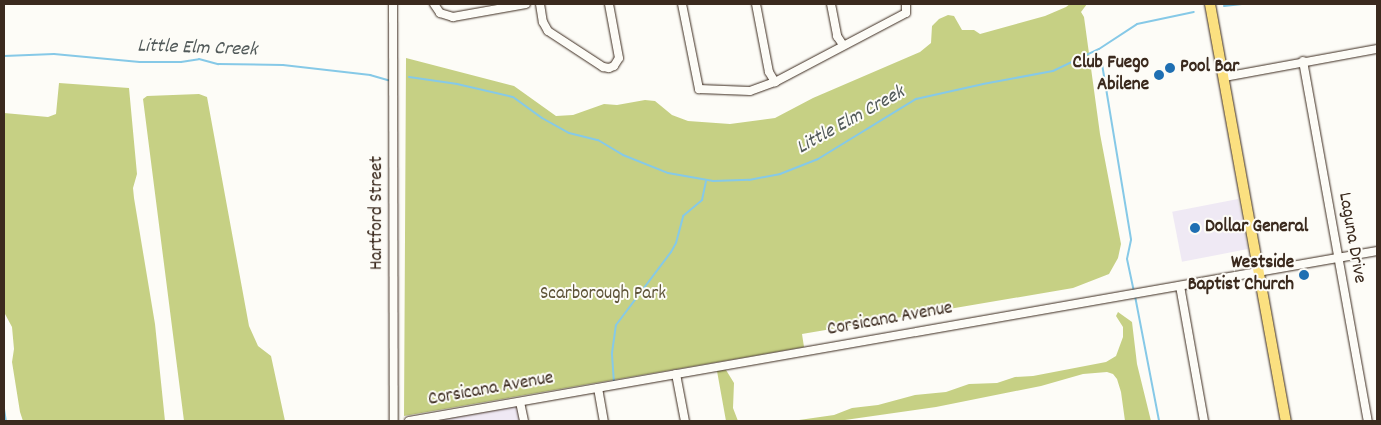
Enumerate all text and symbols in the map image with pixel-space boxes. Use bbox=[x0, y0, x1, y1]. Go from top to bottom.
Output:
water label: Little Elm Creek bbox=[137, 35, 257, 63]
place label: Club Fuego Abilene bbox=[1073, 53, 1149, 97]
place label: Pool Bar bbox=[1180, 57, 1239, 79]
marker: Pool Bar bbox=[1164, 62, 1176, 74]
marker: Club Fuego Abilene bbox=[1153, 69, 1165, 81]
water label: Little Elm Creek bbox=[793, 81, 909, 161]
street label: Hartford Street bbox=[367, 156, 389, 270]
street label: Laguna Drive bbox=[1332, 191, 1370, 285]
place label: Dollar General bbox=[1205, 217, 1308, 239]
marker: Dollar General bbox=[1189, 222, 1201, 234]
place label: Westside Baptist Church bbox=[1188, 253, 1294, 297]
marker: Westside Baptist Church bbox=[1298, 269, 1310, 281]
park label: Scarborough Park bbox=[540, 284, 666, 306]
street label: Corsicana Avenue bbox=[826, 298, 954, 342]
street label: Corsicana Avenue bbox=[427, 368, 555, 412]

